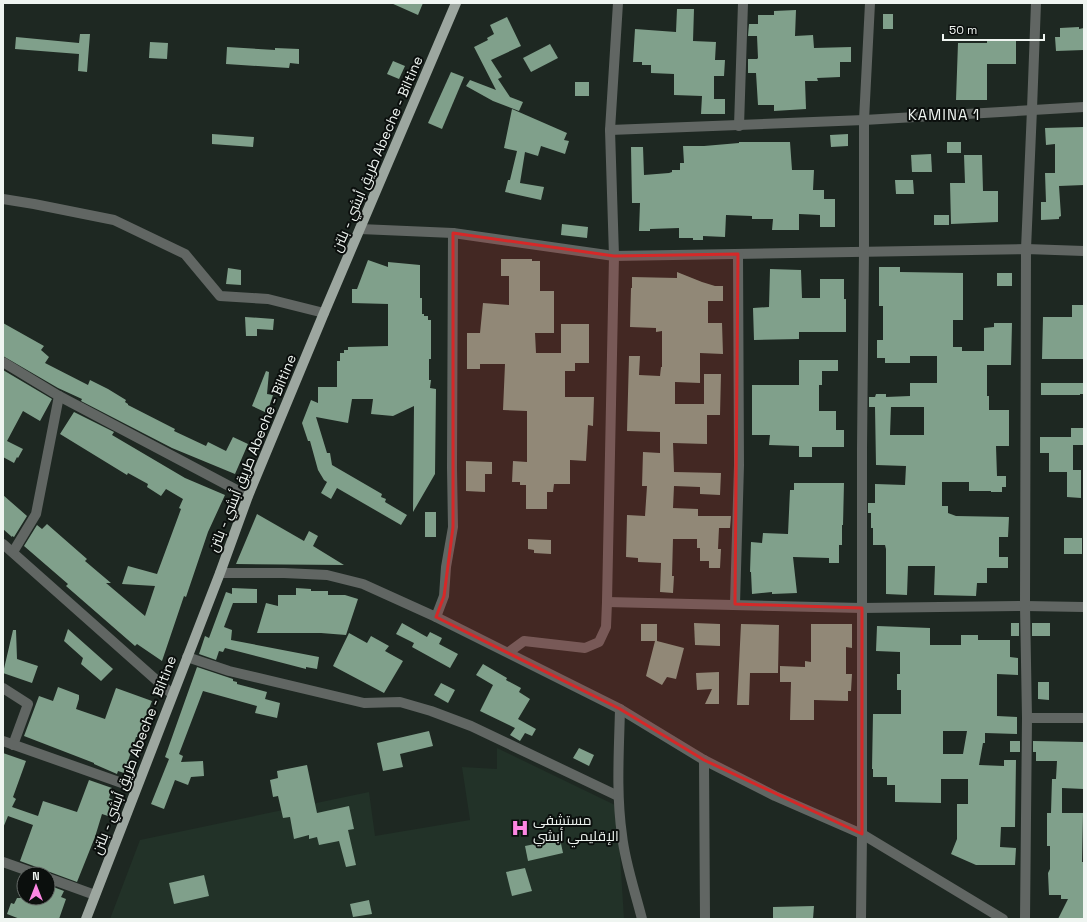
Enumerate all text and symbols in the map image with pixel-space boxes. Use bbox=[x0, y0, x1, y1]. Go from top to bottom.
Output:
scale bar bbox=[943, 16, 1044, 42]
text: 50 m bbox=[949, 22, 977, 38]
street label: طريق أبشي - بلتن Abeche - Biltine bbox=[327, 53, 428, 256]
district label: KAMINA 1 bbox=[908, 105, 980, 124]
street label: طريق أبشي - بلتن Abeche - Biltine bbox=[204, 352, 302, 555]
street label: طريق أبشي - بلتن Abeche - Biltine bbox=[88, 653, 182, 858]
place label: مستشفى الإقليمي أبشي bbox=[533, 811, 619, 848]
hospital icon: مستشفى الإقليمي أبشي bbox=[510, 818, 530, 838]
north arrow bbox=[16, 866, 56, 906]
text: N bbox=[32, 869, 40, 883]

